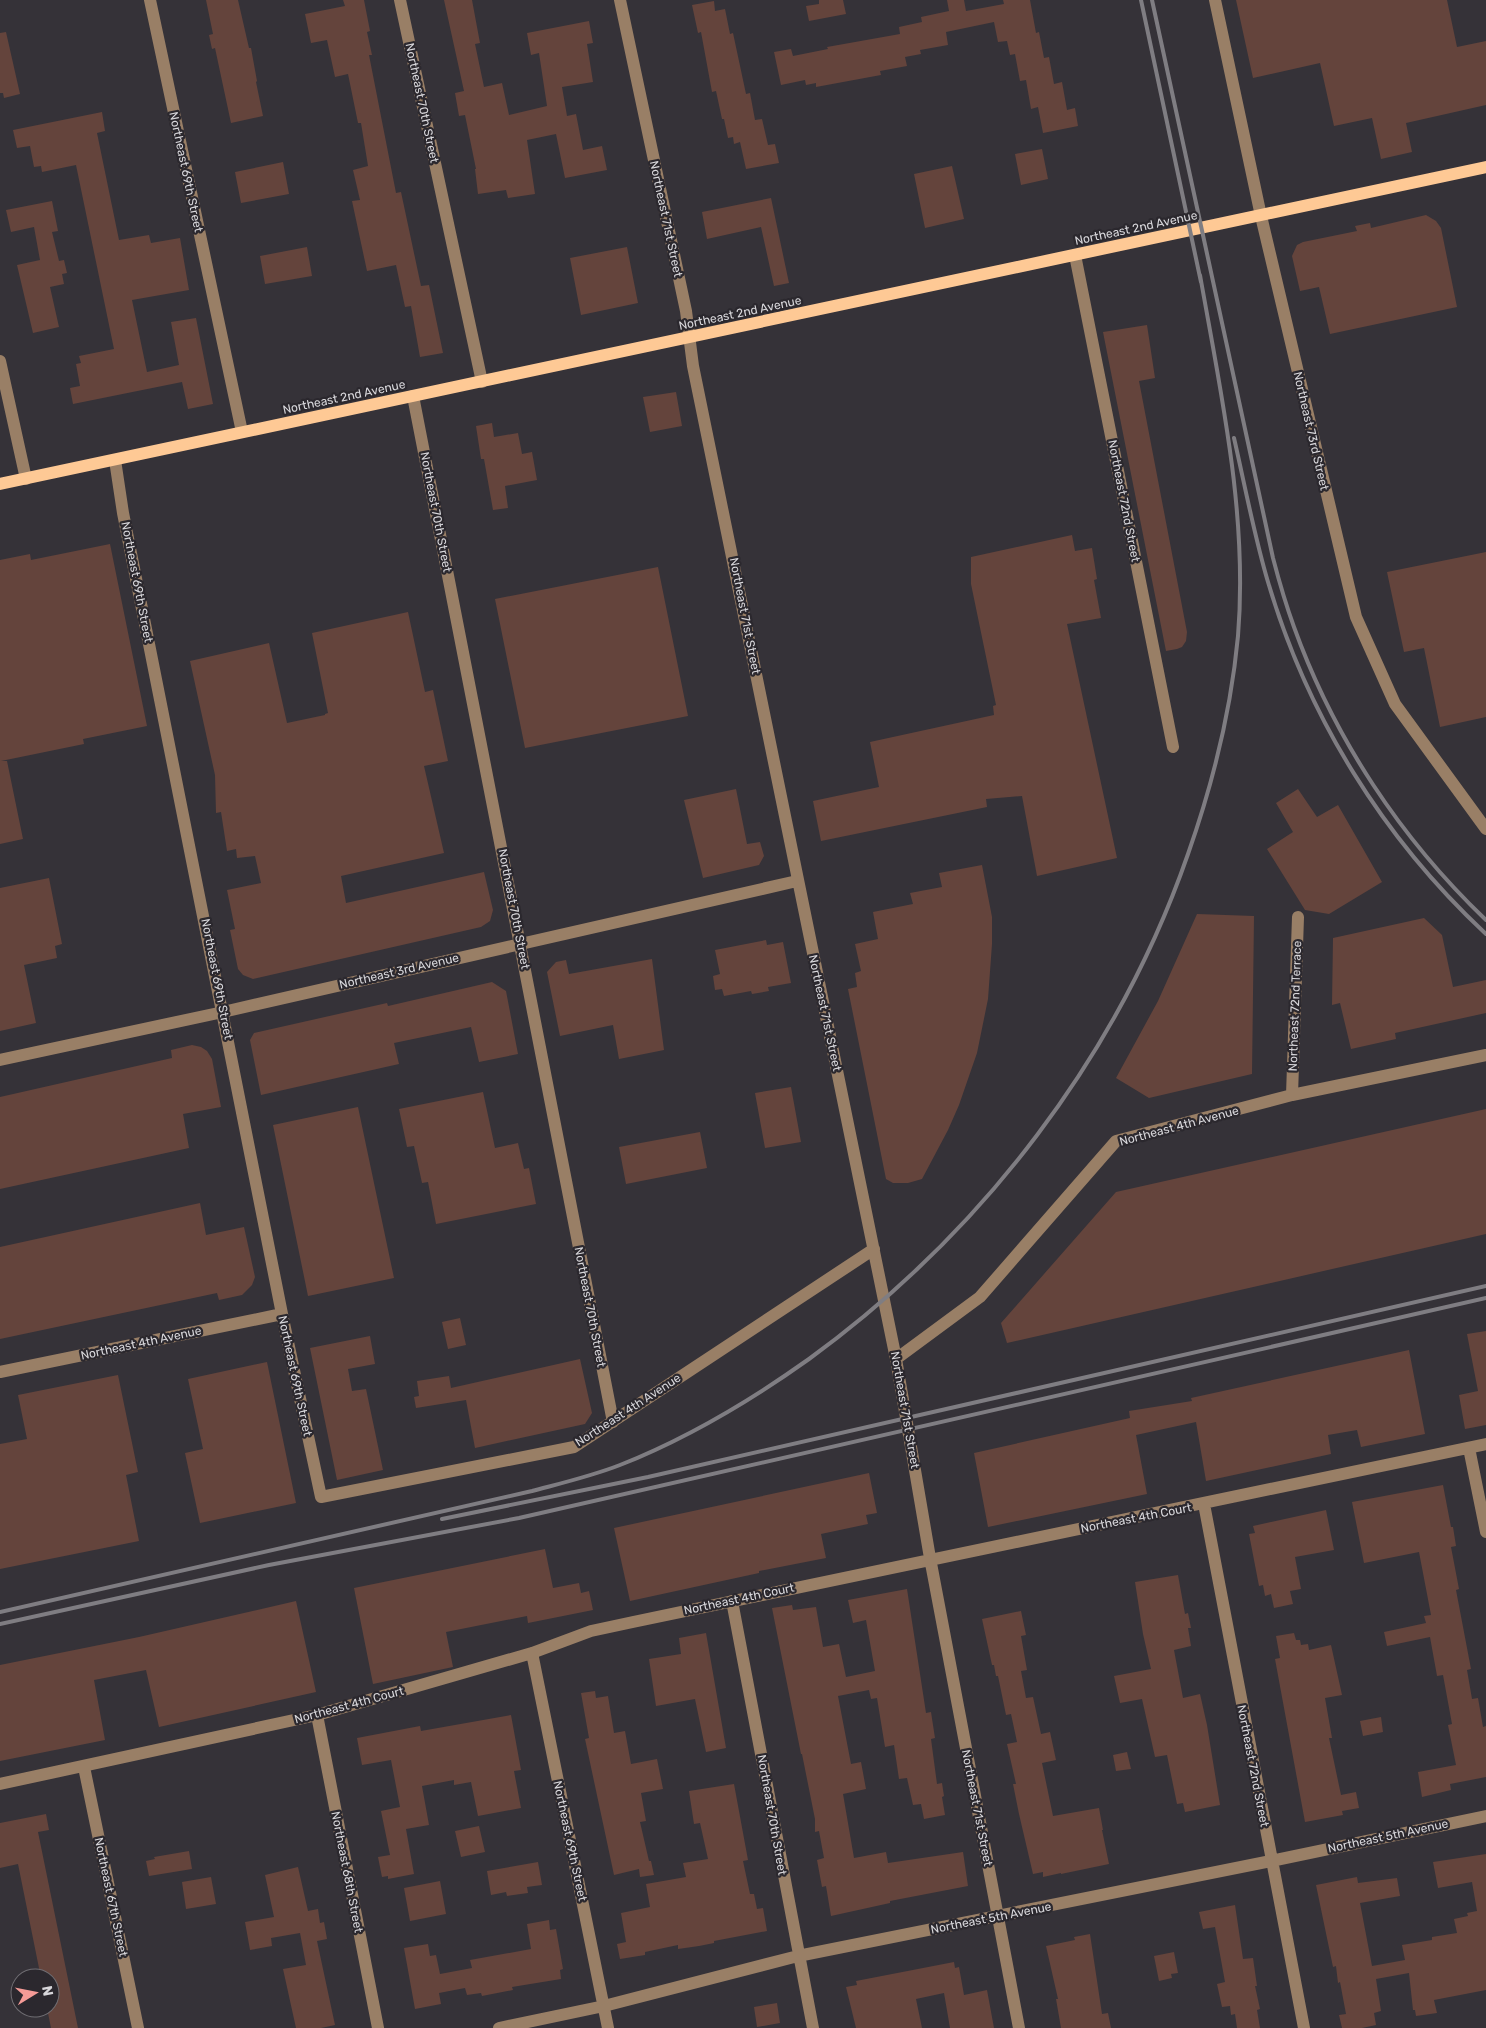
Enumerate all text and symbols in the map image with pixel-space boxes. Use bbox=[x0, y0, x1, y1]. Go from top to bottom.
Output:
street label: Northeast 70th Street bbox=[402, 42, 442, 165]
street label: Northeast 69th Street bbox=[166, 110, 206, 234]
street label: Northeast 71st Street bbox=[647, 160, 685, 279]
street label: Northeast 2nd Avenue bbox=[1073, 208, 1199, 248]
street label: Northeast 2nd Avenue bbox=[677, 293, 803, 333]
street label: Northeast 73rd Street bbox=[1291, 370, 1332, 492]
street label: Northeast 2nd Avenue bbox=[281, 377, 407, 417]
street label: Northeast 72nd Street bbox=[1105, 439, 1143, 564]
street label: Northeast 70th Street bbox=[417, 451, 455, 574]
street label: Northeast 69th Street bbox=[118, 520, 156, 644]
street label: Northeast 71st Street bbox=[727, 556, 763, 676]
street label: Northeast 70th Street bbox=[495, 848, 533, 971]
street label: Northeast 69th Street bbox=[198, 917, 236, 1041]
street label: Northeast 72nd Terrace bbox=[1286, 940, 1304, 1072]
street label: Northeast 3rd Avenue bbox=[338, 950, 460, 992]
street label: Northeast 71st Street bbox=[806, 954, 844, 1073]
street label: Northeast 4th Avenue bbox=[1118, 1103, 1240, 1149]
street label: Northeast 70th Street bbox=[571, 1246, 609, 1369]
street label: Northeast 69th Street bbox=[275, 1314, 315, 1438]
street label: Northeast 4th Avenue bbox=[79, 1323, 203, 1363]
street label: Northeast 71st Street bbox=[888, 1350, 922, 1470]
street label: Northeast 4th Avenue bbox=[573, 1370, 684, 1449]
street label: Northeast 4th Court bbox=[1079, 1500, 1193, 1536]
street label: Northeast 4th Court bbox=[682, 1580, 796, 1618]
street label: Northeast 4th Court bbox=[293, 1684, 406, 1726]
street label: Northeast 72nd Street bbox=[1234, 1704, 1272, 1829]
street label: Northeast 71st Street bbox=[959, 1748, 995, 1868]
street label: Northeast 70th Street bbox=[754, 1754, 790, 1877]
street label: Northeast 69th Street bbox=[550, 1779, 590, 1903]
street label: Northeast 68th Street bbox=[328, 1810, 366, 1934]
street label: Northeast 5th Avenue bbox=[1327, 1816, 1450, 1856]
street label: Northeast 67th Street bbox=[92, 1836, 131, 1958]
street label: Northeast 5th Avenue bbox=[929, 1899, 1053, 1937]
north arrow bbox=[10, 1968, 60, 2018]
text: N bbox=[38, 1984, 57, 1997]

